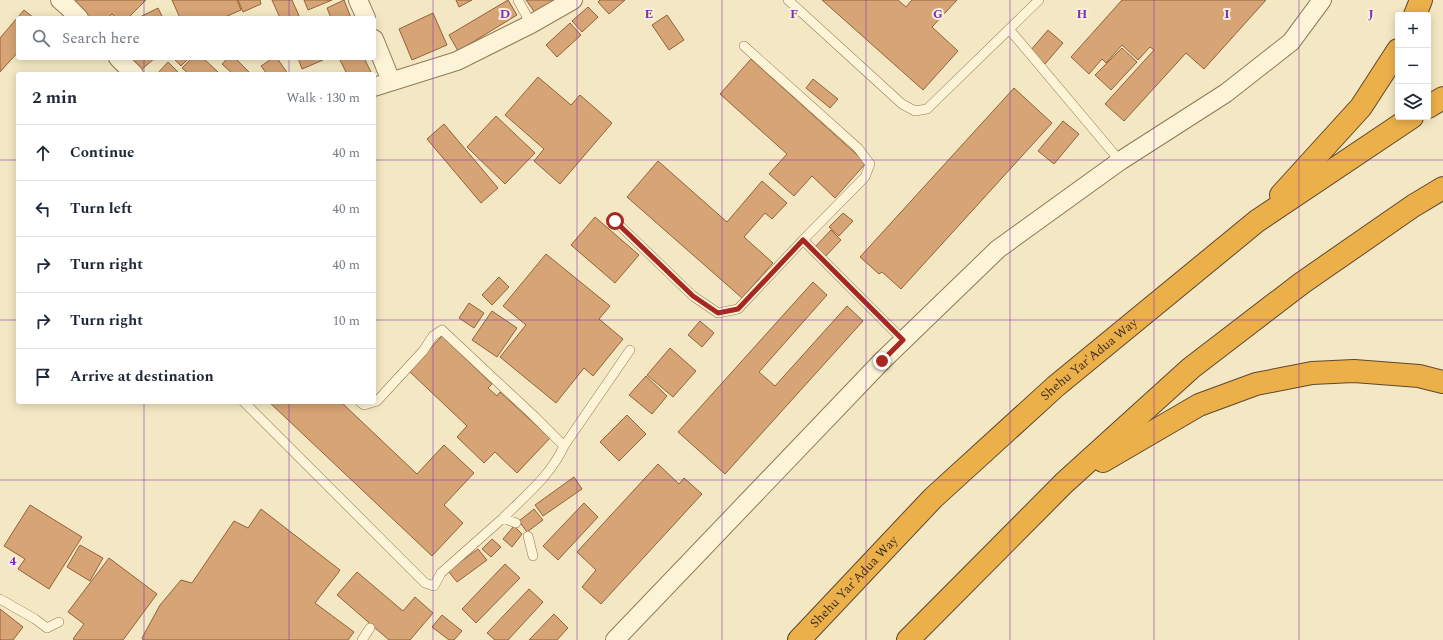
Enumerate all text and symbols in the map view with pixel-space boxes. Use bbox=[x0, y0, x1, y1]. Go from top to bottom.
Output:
text: D bbox=[500, 4, 510, 24]
text: E bbox=[645, 4, 654, 24]
text: F bbox=[790, 4, 798, 24]
text: G bbox=[933, 4, 943, 24]
text: H bbox=[1077, 4, 1088, 24]
text: I bbox=[1224, 4, 1230, 24]
text: J bbox=[1368, 4, 1374, 24]
map controls bbox=[1395, 12, 1431, 120]
button: + bbox=[1395, 12, 1431, 48]
search box bbox=[16, 16, 376, 60]
icon: search bbox=[30, 27, 52, 49]
text: Search here bbox=[62, 27, 140, 50]
button: − bbox=[1395, 48, 1431, 84]
button: layers bbox=[1395, 84, 1431, 120]
text: 2 min bbox=[32, 85, 77, 111]
text: Walk · 130 m bbox=[286, 88, 360, 108]
text: Continue bbox=[70, 141, 135, 164]
icon: ahead bbox=[32, 142, 54, 164]
text: 40 m bbox=[333, 143, 360, 163]
text: Turn left bbox=[70, 197, 132, 220]
icon: left bbox=[32, 198, 54, 220]
text: 40 m bbox=[333, 199, 360, 219]
route start bbox=[606, 212, 624, 230]
text: Turn right bbox=[70, 253, 143, 276]
icon: right bbox=[32, 254, 54, 276]
text: 40 m bbox=[333, 255, 360, 275]
text: Turn right bbox=[70, 309, 143, 332]
icon: right bbox=[32, 310, 54, 332]
text: 10 m bbox=[333, 311, 360, 331]
street label: Shehu Yar'Adua Way bbox=[1036, 313, 1142, 406]
route end bbox=[873, 352, 891, 370]
text: Arrive at destination bbox=[70, 365, 214, 388]
icon: arrive bbox=[32, 366, 54, 388]
street label: Shehu Yar'Adua Way bbox=[805, 530, 903, 633]
text: 4 bbox=[9, 551, 17, 571]

